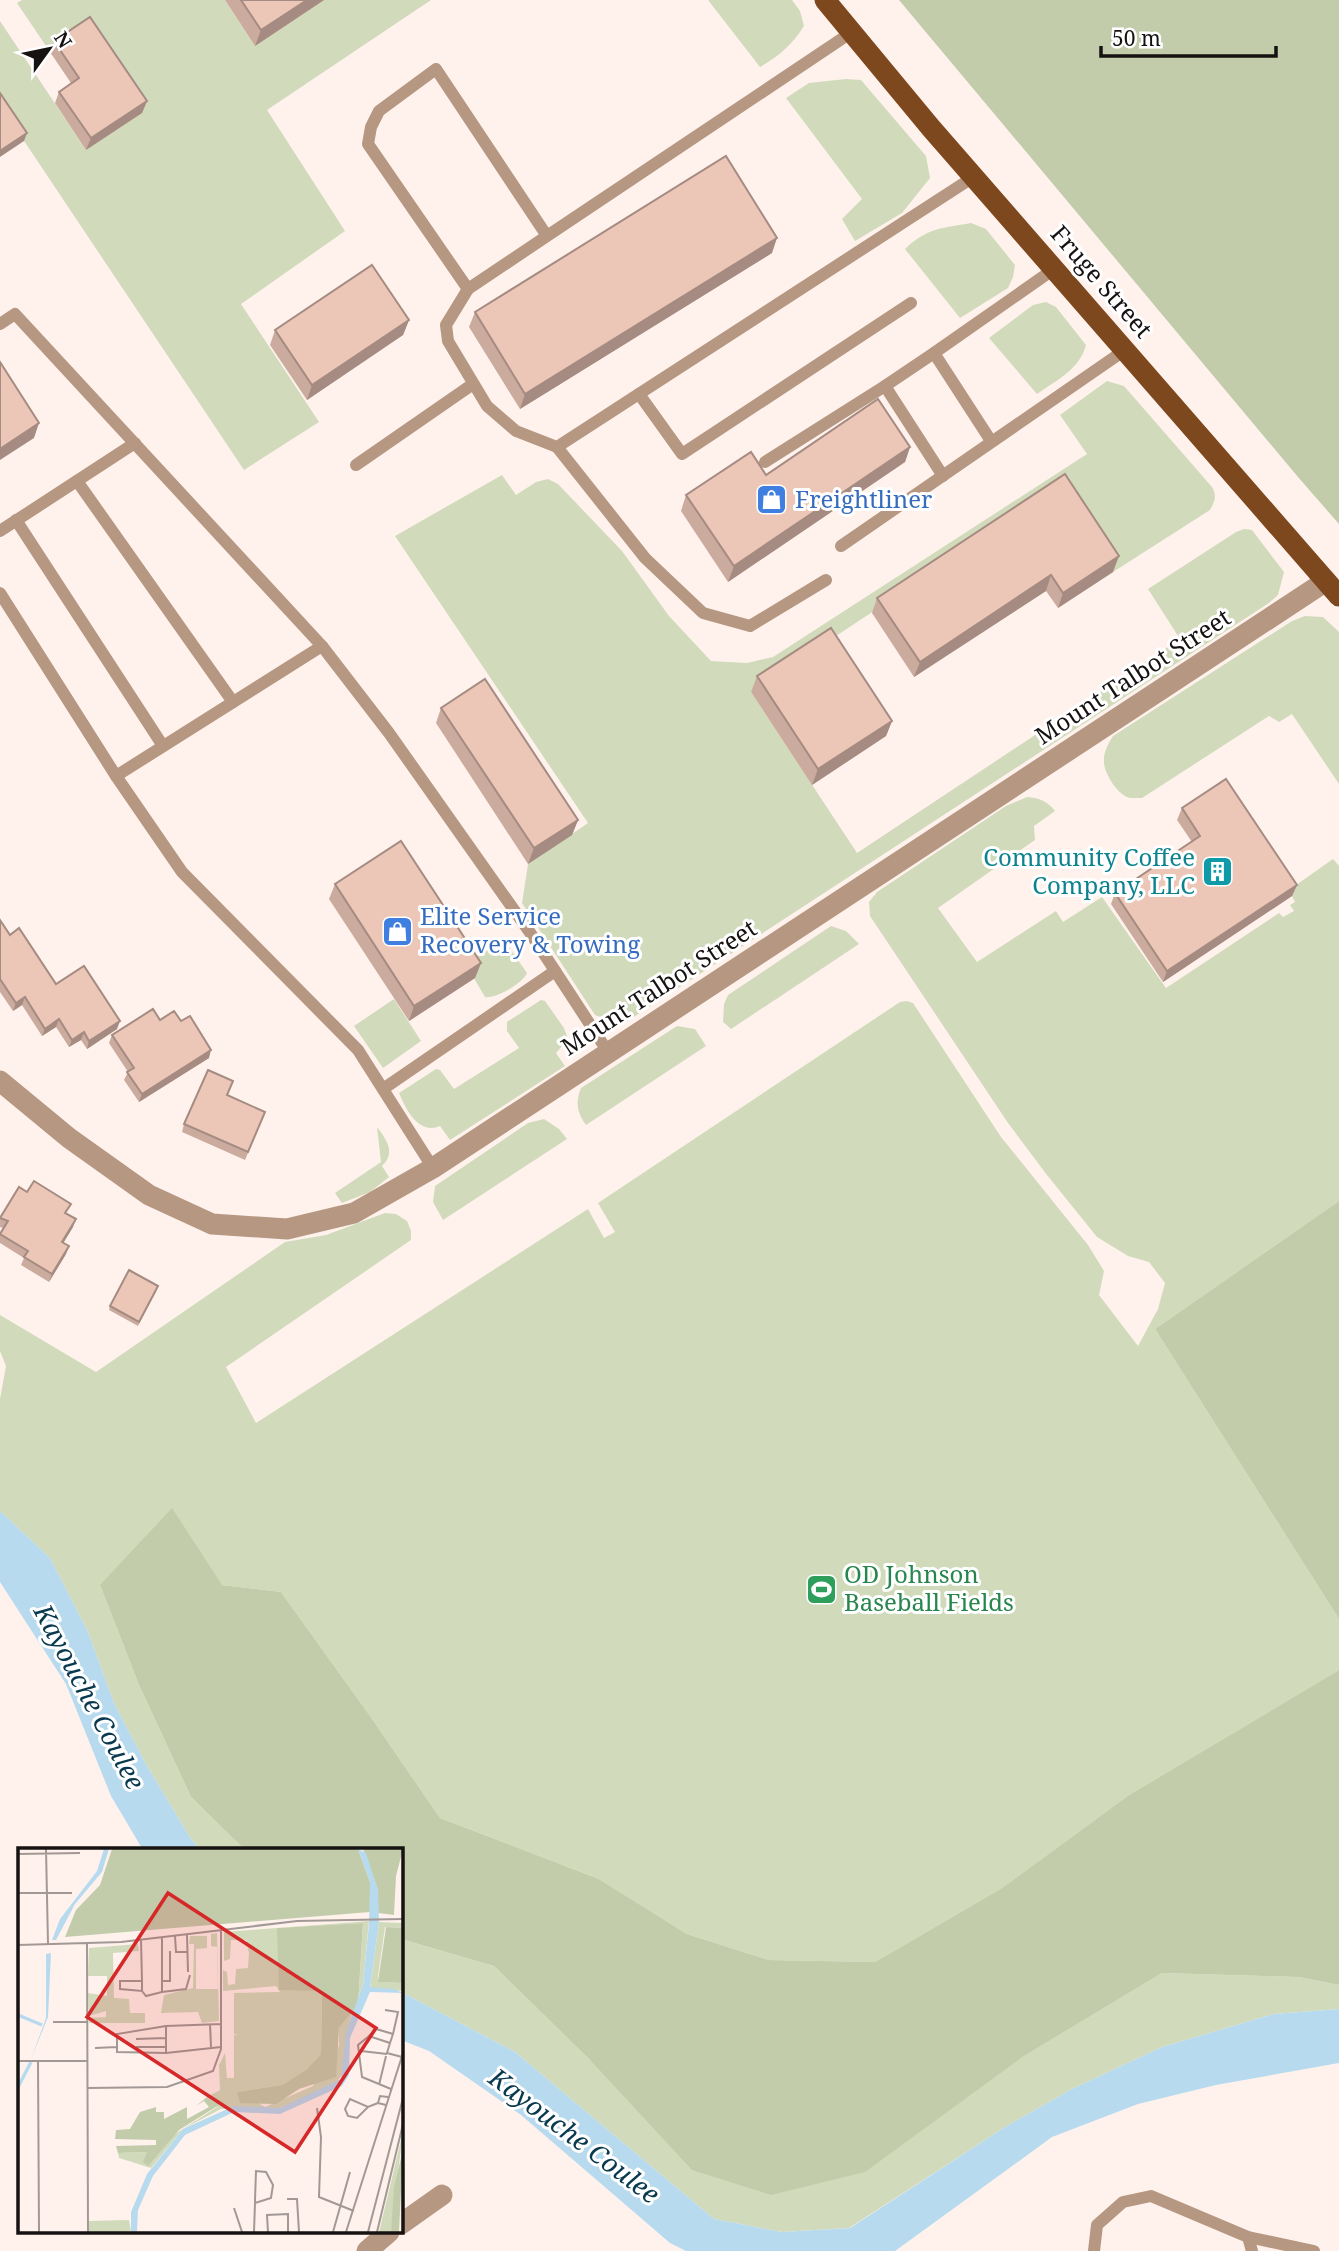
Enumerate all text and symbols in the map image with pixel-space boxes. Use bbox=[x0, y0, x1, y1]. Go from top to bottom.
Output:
north arrow bbox=[14, 14, 84, 84]
scale bar bbox=[1101, 14, 1276, 58]
text: 50 m bbox=[1112, 24, 1161, 52]
text: N bbox=[48, 26, 78, 53]
street label: Fruge Street bbox=[1044, 217, 1160, 345]
place label: Freightliner bbox=[795, 482, 932, 515]
shop icon: Freightliner bbox=[755, 483, 789, 517]
street label: Mount Talbot Street bbox=[1028, 600, 1236, 751]
place label: Community Coffee Company, LLC bbox=[983, 840, 1195, 901]
building icon: Community Coffee Company, LLC bbox=[1201, 855, 1235, 889]
place label: Elite Service Recovery & Towing bbox=[420, 899, 640, 960]
street label: Mount Talbot Street bbox=[554, 911, 762, 1062]
shop icon: Elite Service Recovery & Towing bbox=[380, 914, 414, 948]
place label: OD Johnson Baseball Fields bbox=[844, 1557, 1014, 1618]
sports icon: OD Johnson Baseball Fields bbox=[804, 1572, 838, 1606]
water label: Kayouche Coulee bbox=[25, 1597, 154, 1796]
inset map bbox=[18, 1848, 402, 2234]
water label: Kayouche Coulee bbox=[481, 2059, 667, 2211]

